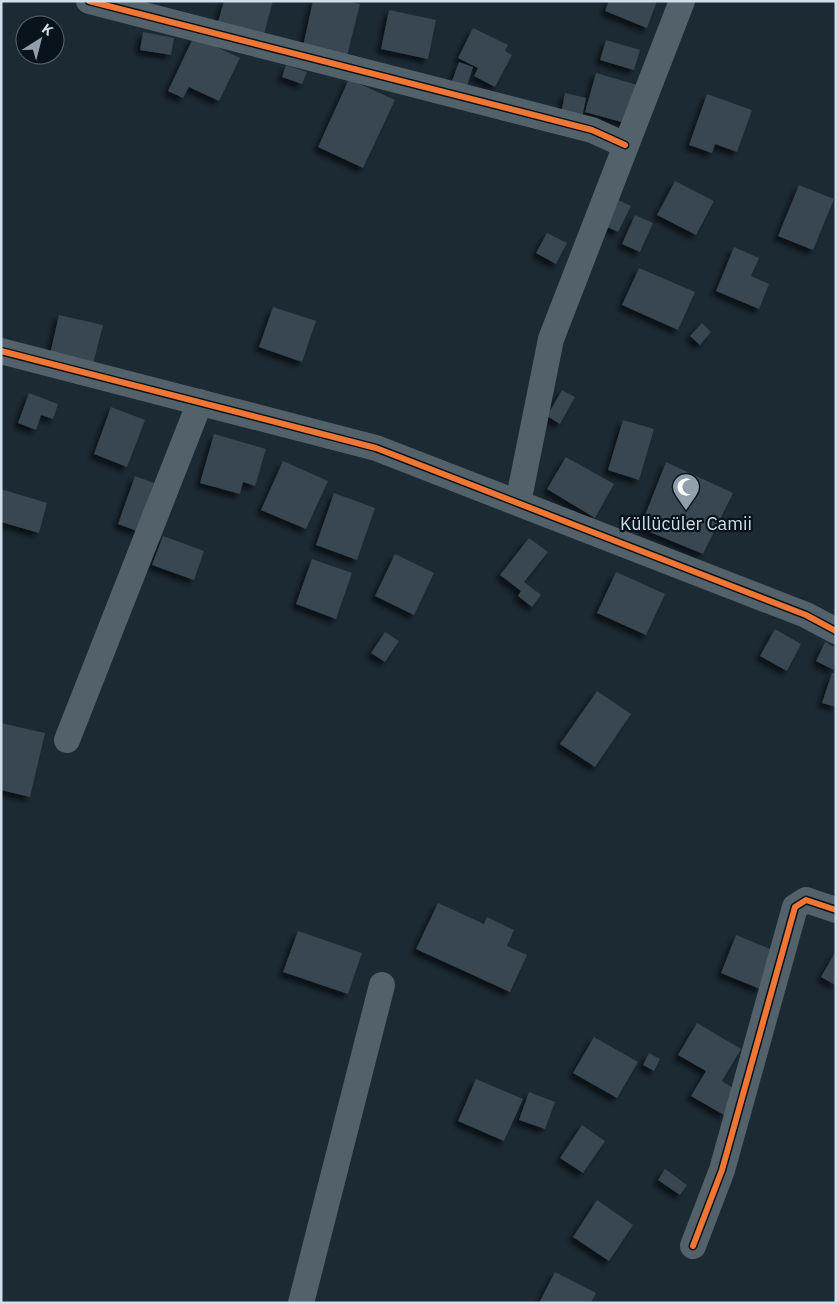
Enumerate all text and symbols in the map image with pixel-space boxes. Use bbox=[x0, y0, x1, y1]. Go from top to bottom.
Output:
north arrow bbox=[15, 15, 65, 65]
text: K bbox=[38, 19, 57, 40]
mosque icon: Küllücüler Camii bbox=[671, 472, 701, 511]
place label: Küllücüler Camii bbox=[620, 512, 752, 535]

